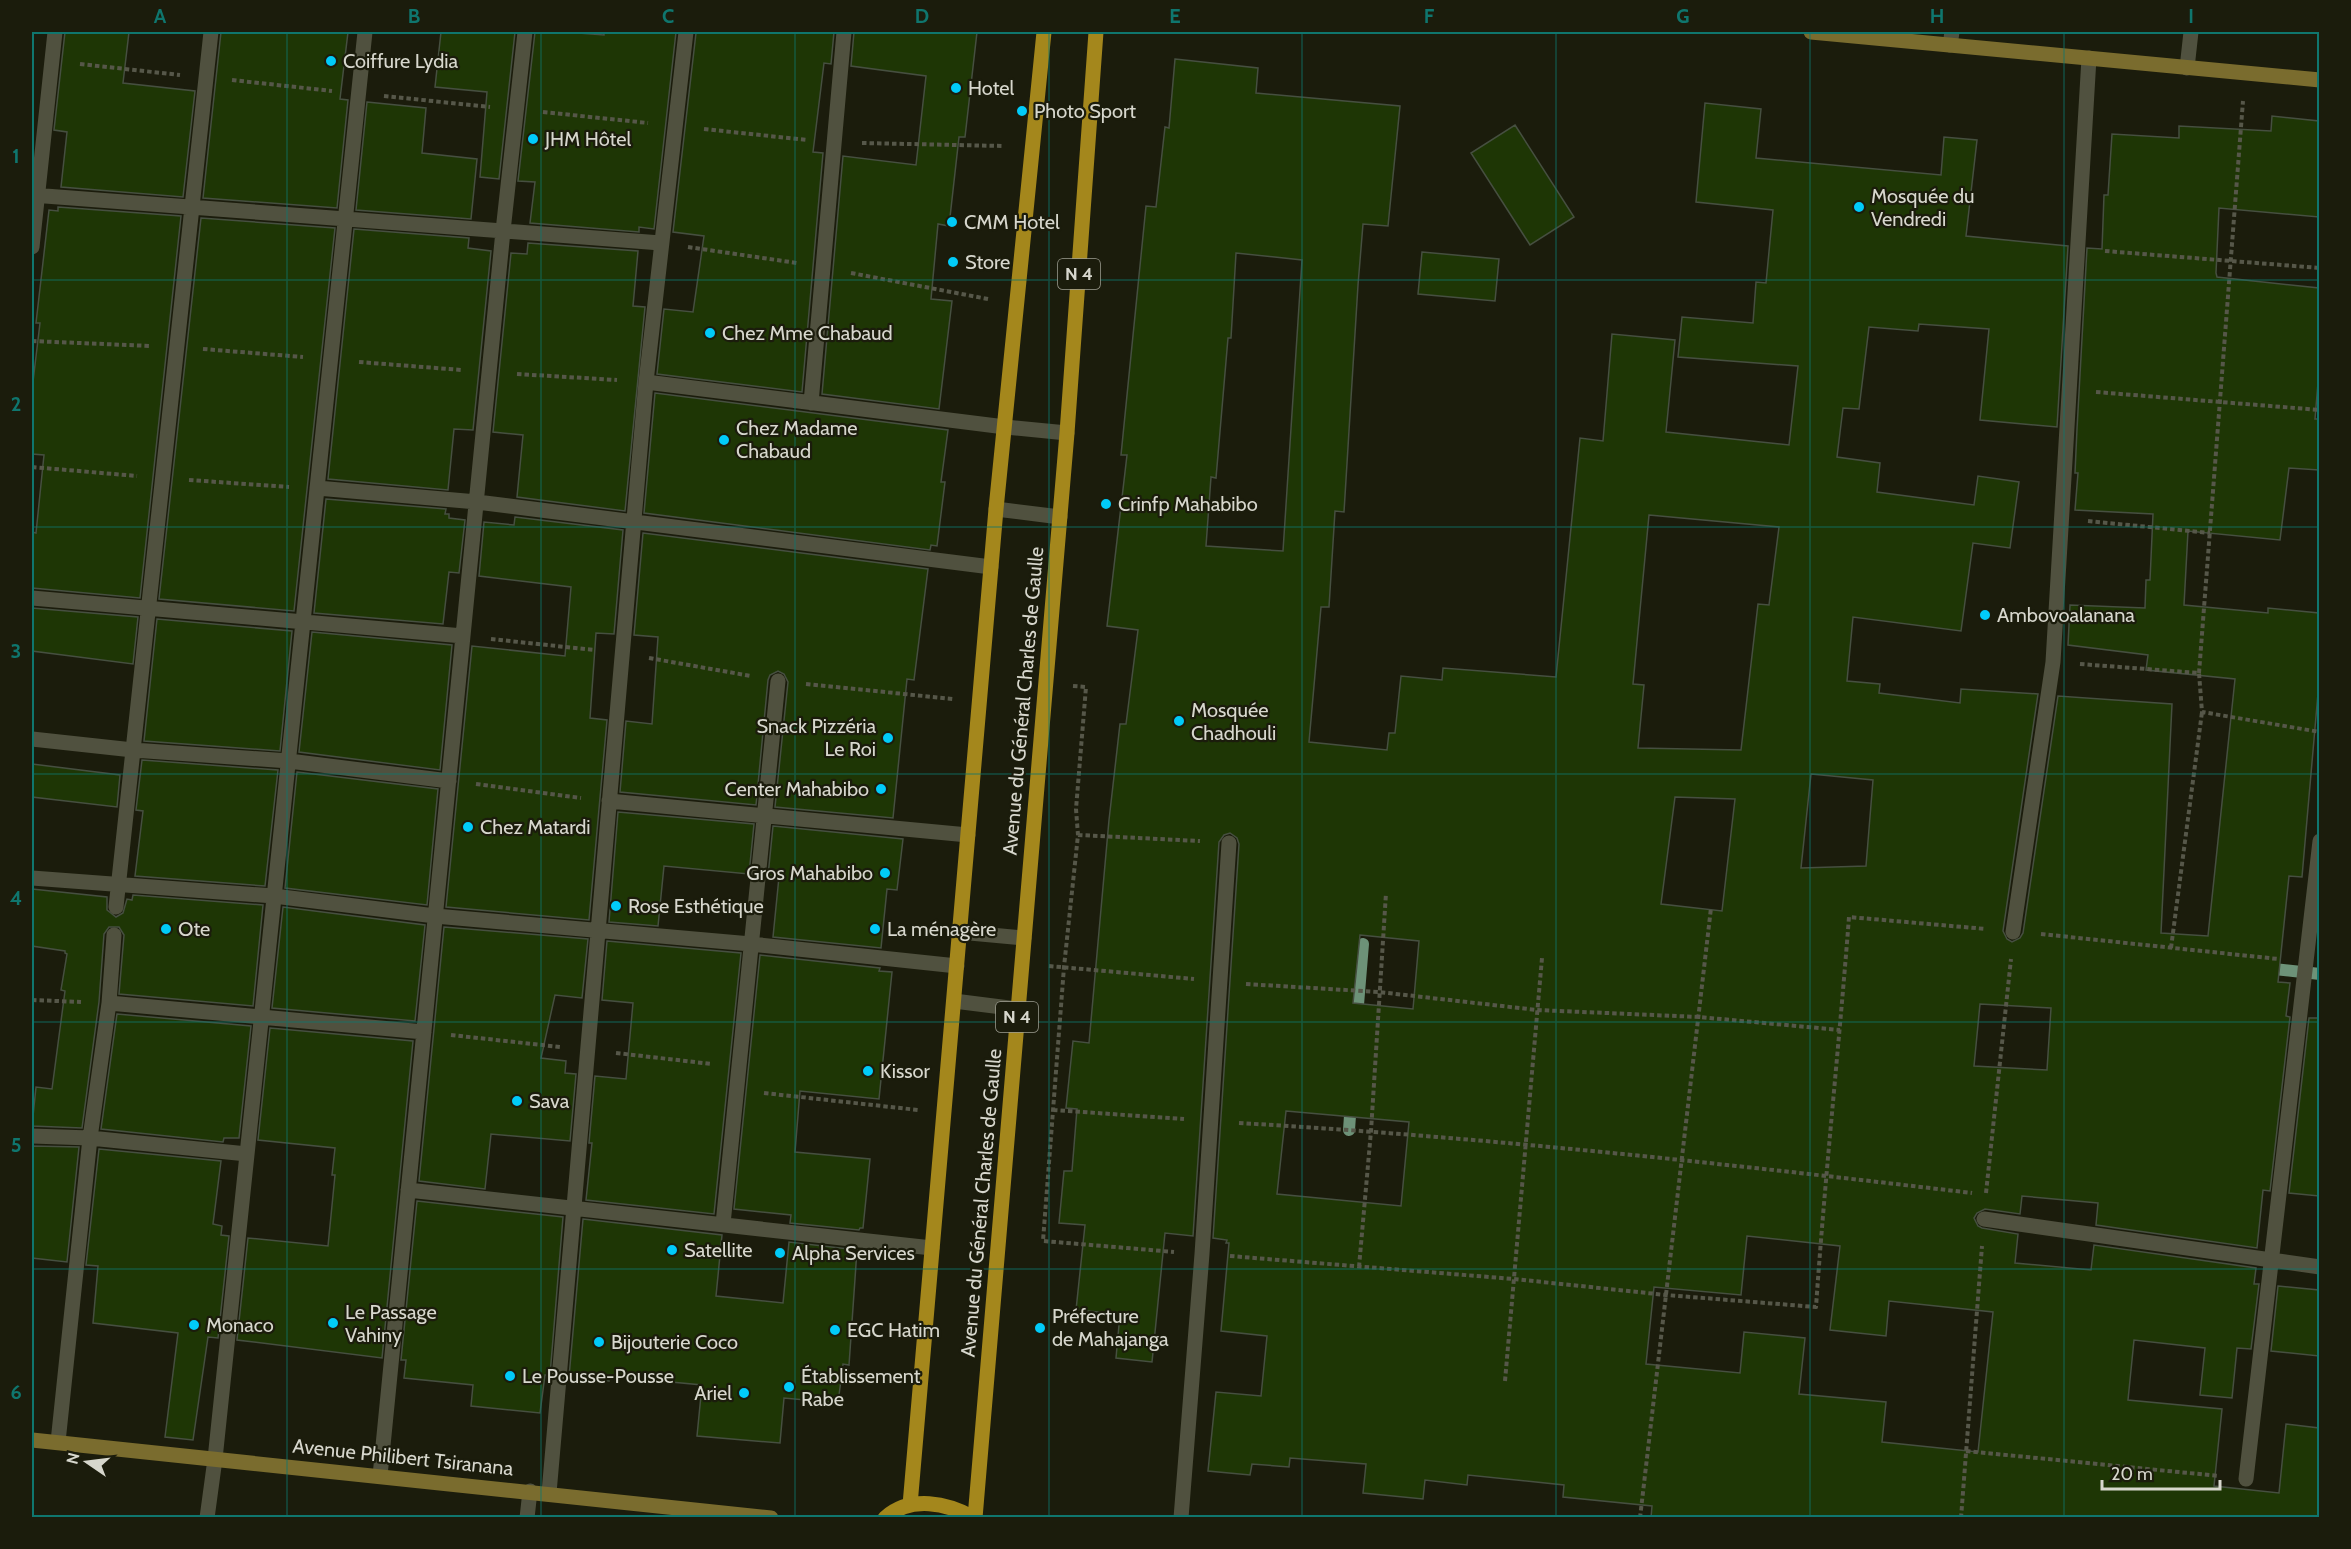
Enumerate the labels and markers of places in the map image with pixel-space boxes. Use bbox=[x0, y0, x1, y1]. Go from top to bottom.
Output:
place label: Coiffure Lydia bbox=[343, 49, 459, 73]
marker: Coiffure Lydia bbox=[324, 54, 338, 68]
place label: Hotel bbox=[968, 76, 1015, 100]
marker: Hotel bbox=[949, 81, 963, 95]
place label: Photo Sport bbox=[1034, 99, 1136, 123]
marker: Photo Sport bbox=[1015, 104, 1029, 118]
place label: JHM Hôtel bbox=[544, 127, 631, 151]
marker: JHM Hôtel bbox=[526, 132, 540, 146]
place label: Mosquée du Vendredi bbox=[1871, 184, 1974, 231]
marker: Mosquée du Vendredi bbox=[1852, 200, 1866, 214]
place label: CMM Hotel bbox=[964, 210, 1060, 234]
marker: CMM Hotel bbox=[945, 215, 959, 229]
place label: Store bbox=[965, 250, 1010, 274]
marker: Store bbox=[946, 255, 960, 269]
place label: Chez Mme Chabaud bbox=[722, 321, 893, 345]
marker: Chez Mme Chabaud bbox=[703, 326, 717, 340]
place label: Chez Madame Chabaud bbox=[736, 416, 858, 463]
marker: Chez Madame Chabaud bbox=[717, 433, 731, 447]
place label: Crinfp Mahabibo bbox=[1118, 492, 1258, 516]
marker: Crinfp Mahabibo bbox=[1099, 497, 1113, 511]
place label: Ambovoalanana bbox=[1997, 603, 2135, 627]
marker: Ambovoalanana bbox=[1978, 608, 1992, 622]
place label: Mosquée Chadhouli bbox=[1191, 698, 1276, 745]
place label: Snack Pizzéria Le Roi bbox=[757, 714, 876, 761]
marker: Mosquée Chadhouli bbox=[1172, 714, 1186, 728]
marker: Snack Pizzéria Le Roi bbox=[881, 731, 895, 745]
place label: Center Mahabibo bbox=[724, 777, 869, 801]
marker: Center Mahabibo bbox=[874, 782, 888, 796]
place label: Chez Matardi bbox=[480, 815, 591, 839]
marker: Chez Matardi bbox=[461, 820, 475, 834]
place label: Gros Mahabibo bbox=[746, 861, 873, 885]
marker: Gros Mahabibo bbox=[878, 866, 892, 880]
place label: Rose Esthétique bbox=[628, 894, 764, 918]
marker: Rose Esthétique bbox=[609, 899, 623, 913]
place label: Ote bbox=[178, 917, 210, 941]
place label: La ménagère bbox=[887, 917, 996, 941]
marker: Ote bbox=[159, 922, 173, 936]
marker: La ménagère bbox=[868, 922, 882, 936]
place label: Kissor bbox=[880, 1059, 931, 1083]
marker: Kissor bbox=[861, 1064, 875, 1078]
place label: Sava bbox=[529, 1089, 570, 1113]
marker: Sava bbox=[510, 1094, 524, 1108]
place label: Satellite bbox=[684, 1238, 753, 1262]
place label: Alpha Services bbox=[792, 1241, 915, 1265]
marker: Satellite bbox=[665, 1243, 679, 1257]
marker: Alpha Services bbox=[773, 1246, 787, 1260]
place label: Le Passage Vahiny bbox=[345, 1300, 437, 1347]
place label: Préfecture de Mahajanga bbox=[1052, 1304, 1169, 1351]
place label: Monaco bbox=[206, 1313, 274, 1337]
marker: Le Passage Vahiny bbox=[326, 1316, 340, 1330]
marker: Monaco bbox=[187, 1318, 201, 1332]
place label: EGC Hatim bbox=[847, 1318, 940, 1342]
marker: Préfecture de Mahajanga bbox=[1033, 1321, 1047, 1335]
marker: EGC Hatim bbox=[828, 1323, 842, 1337]
place label: Bijouterie Coco bbox=[611, 1330, 738, 1354]
marker: Bijouterie Coco bbox=[592, 1335, 606, 1349]
place label: Le Pousse-Pousse bbox=[522, 1364, 674, 1388]
place label: Établissement Rabe bbox=[801, 1364, 921, 1411]
marker: Le Pousse-Pousse bbox=[503, 1369, 517, 1383]
marker: Établissement Rabe bbox=[782, 1380, 796, 1394]
place label: Ariel bbox=[694, 1381, 732, 1405]
marker: Ariel bbox=[737, 1386, 751, 1400]

